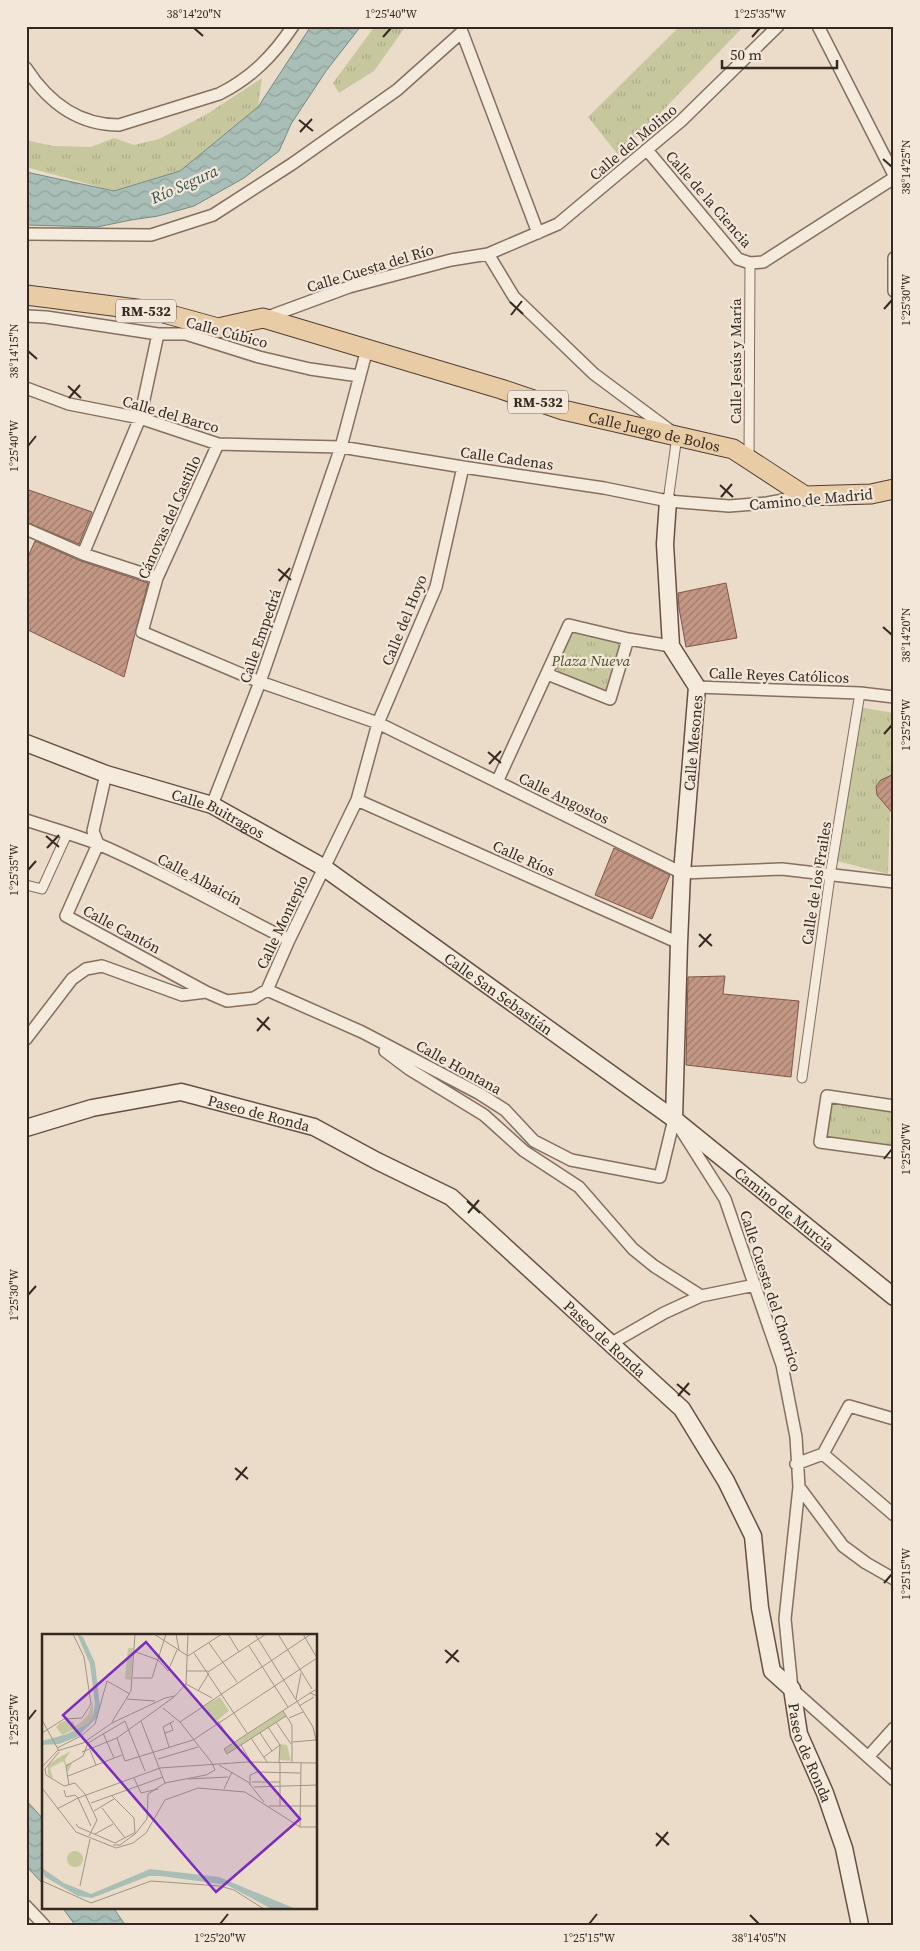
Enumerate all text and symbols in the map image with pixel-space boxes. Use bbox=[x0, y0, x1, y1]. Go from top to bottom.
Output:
text: 38°14'20"N bbox=[166, 6, 222, 22]
text: 1°25'40"W bbox=[365, 6, 417, 22]
text: 1°25'35"W bbox=[734, 6, 786, 22]
scale bar bbox=[722, 38, 838, 70]
text: 50 m bbox=[730, 44, 762, 65]
street label: Calle del Molino bbox=[585, 99, 681, 185]
text: 38°14'25"N bbox=[898, 139, 914, 195]
street label: Calle de la Ciencia bbox=[661, 146, 757, 252]
water label: Río Segura bbox=[146, 159, 222, 209]
street label: Calle Cuesta del Río bbox=[304, 239, 436, 297]
text: 1°25'30"W bbox=[898, 274, 914, 326]
street label: Calle Jesús y María bbox=[725, 298, 746, 424]
road number: RM-532 bbox=[116, 300, 176, 322]
street label: Calle Cúbico bbox=[184, 311, 270, 353]
text: 38°14'15"N bbox=[6, 323, 22, 379]
street label: Calle del Barco bbox=[120, 390, 222, 438]
road number: RM-532 bbox=[508, 391, 568, 414]
street label: Calle Juego de Bolos bbox=[587, 406, 722, 456]
text: 1°25'40"W bbox=[6, 420, 22, 472]
street label: Calle Cadenas bbox=[459, 441, 555, 475]
street label: Cánovas del Castillo bbox=[132, 452, 206, 582]
street label: Camino de Madrid bbox=[748, 483, 874, 515]
street label: Calle del Hoyo bbox=[376, 571, 432, 669]
street label: Calle Empedrá bbox=[234, 586, 286, 686]
text: 38°14'20"N bbox=[898, 607, 914, 663]
park label: Plaza Nueva bbox=[551, 650, 631, 671]
street label: Calle Reyes Católicos bbox=[708, 662, 850, 688]
street label: Calle Mesones bbox=[678, 694, 708, 792]
text: 1°25'25"W bbox=[898, 699, 914, 751]
street label: Calle Angostos bbox=[515, 767, 613, 829]
street label: Calle Buitragos bbox=[169, 783, 269, 843]
street label: Calle de los Frailes bbox=[796, 820, 836, 946]
street label: Calle Ríos bbox=[490, 835, 558, 881]
text: 1°25'35"W bbox=[6, 844, 22, 896]
street label: Calle Albaicín bbox=[154, 848, 246, 910]
street label: Calle Montepío bbox=[251, 872, 313, 972]
street label: Calle Cantón bbox=[79, 900, 165, 958]
street label: Calle San Sebastián bbox=[440, 947, 558, 1040]
street label: Calle Hontana bbox=[412, 1035, 506, 1099]
street label: Paseo de Ronda bbox=[205, 1089, 313, 1136]
text: 1°25'20"W bbox=[898, 1123, 914, 1175]
street label: Camino de Murcia bbox=[730, 1162, 840, 1256]
street label: Calle Cuesta del Chorrico bbox=[735, 1208, 807, 1374]
text: 1°25'30"W bbox=[6, 1269, 22, 1321]
street label: Paseo de Ronda bbox=[559, 1295, 651, 1382]
text: 1°25'15"W bbox=[898, 1548, 914, 1600]
inset map bbox=[42, 1634, 318, 1908]
text: 1°25'25"W bbox=[6, 1694, 22, 1746]
street label: Paseo de Ronda bbox=[784, 1701, 838, 1805]
text: 1°25'20"W bbox=[194, 1930, 246, 1946]
text: 1°25'15"W bbox=[563, 1930, 615, 1946]
text: 38°14'05"N bbox=[731, 1930, 787, 1946]

